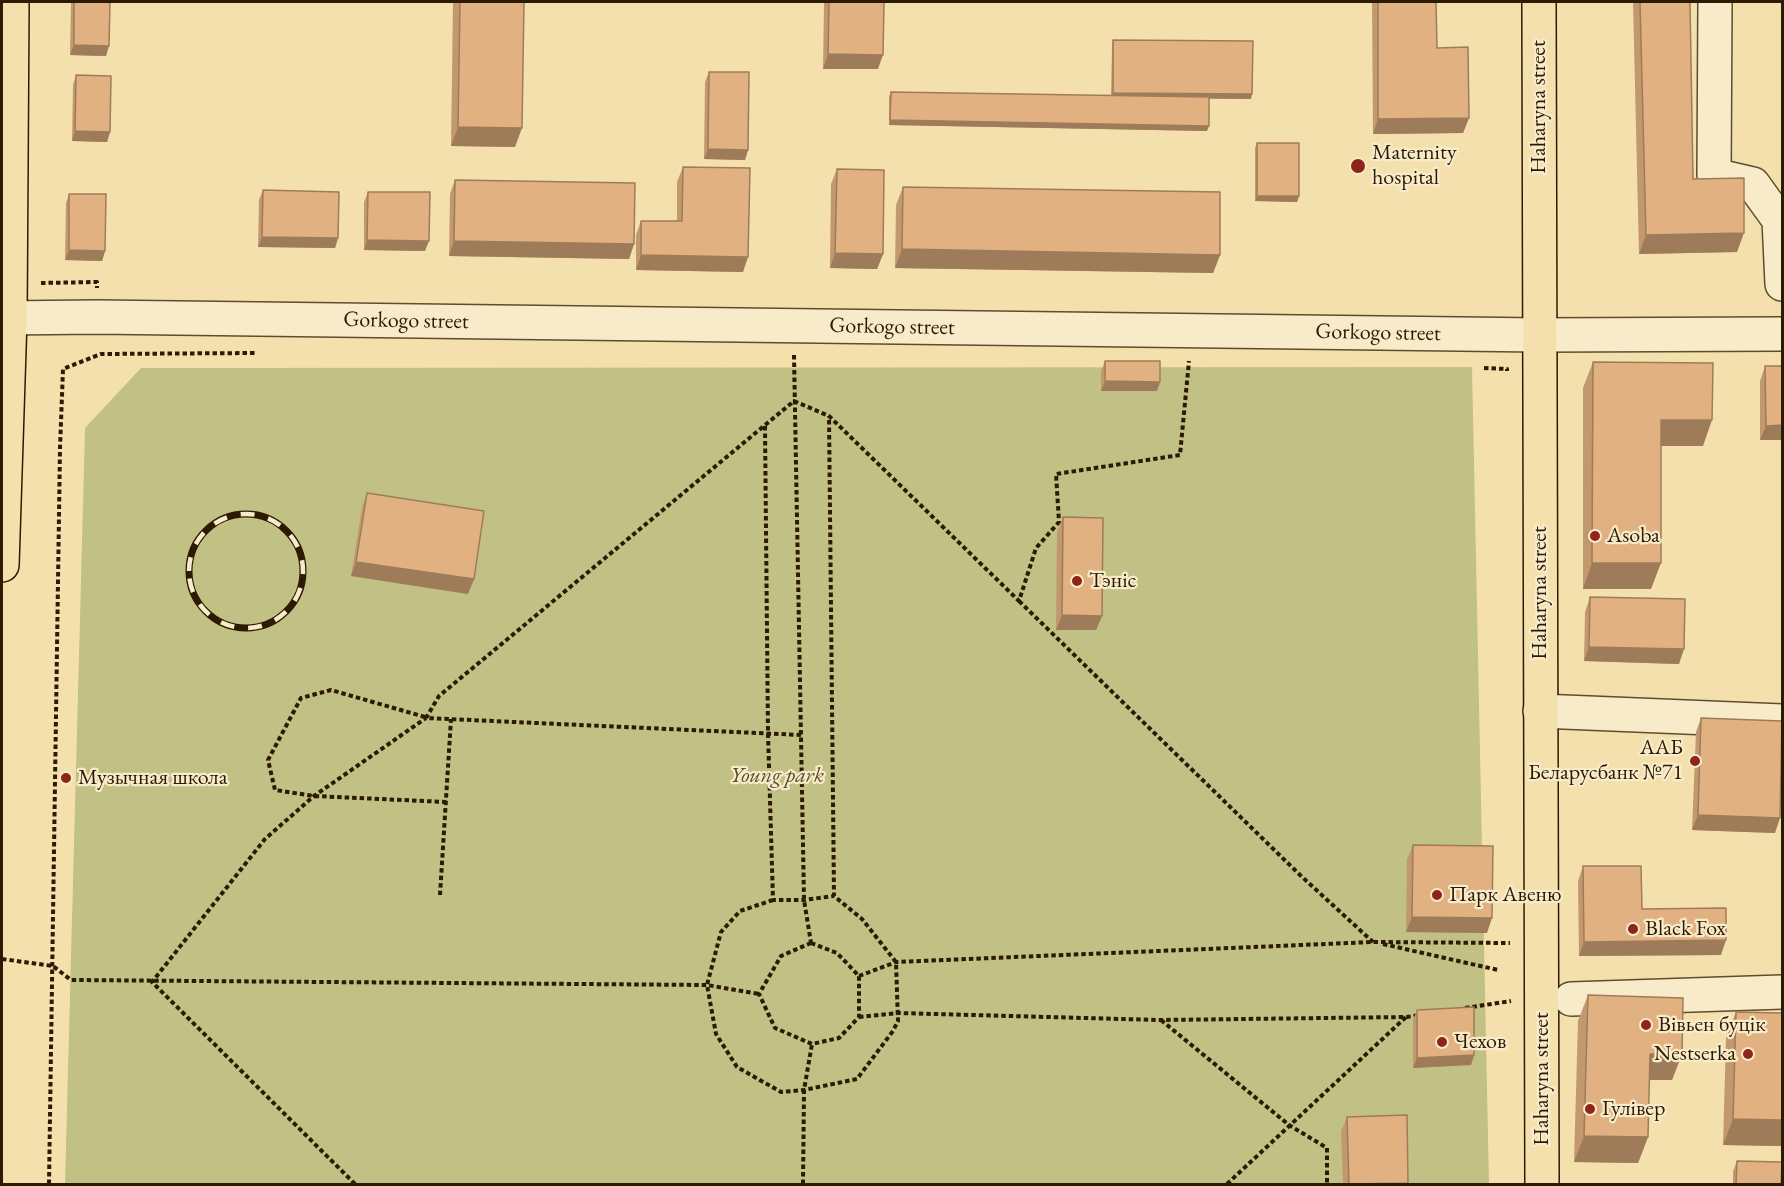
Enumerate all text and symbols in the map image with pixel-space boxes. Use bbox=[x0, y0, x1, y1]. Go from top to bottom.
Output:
street label: Haharyna street bbox=[1526, 40, 1552, 174]
place label: Maternity hospital bbox=[1372, 140, 1457, 192]
marker: Maternity hospital bbox=[1349, 157, 1367, 175]
street label: Gorkogo street bbox=[343, 307, 469, 335]
street label: Gorkogo street bbox=[829, 313, 955, 341]
street label: Gorkogo street bbox=[1315, 319, 1441, 347]
place label: Asoba bbox=[1607, 523, 1660, 549]
street label: Haharyna street bbox=[1527, 526, 1553, 660]
marker: Asoba bbox=[1588, 529, 1602, 543]
place label: Тэніс bbox=[1089, 568, 1137, 594]
marker: Тэніс bbox=[1070, 574, 1084, 588]
place label: ААБ Беларусбанк №71 bbox=[1528, 735, 1683, 786]
marker: ААБ Беларусбанк №71 bbox=[1688, 754, 1702, 768]
park label: Young park bbox=[730, 763, 824, 789]
place label: Музычная школа bbox=[78, 765, 227, 791]
marker: Музычная школа bbox=[59, 771, 73, 785]
place label: Парк Авеню bbox=[1449, 882, 1561, 908]
marker: Парк Авеню bbox=[1430, 888, 1444, 902]
place label: Black Fox bbox=[1645, 916, 1726, 942]
marker: Black Fox bbox=[1626, 922, 1640, 936]
street label: Haharyna street bbox=[1529, 1012, 1555, 1146]
place label: Вівьен буцік bbox=[1658, 1012, 1766, 1038]
marker: Вівьен буцік bbox=[1639, 1018, 1653, 1032]
place label: Чехов bbox=[1454, 1029, 1506, 1055]
marker: Чехов bbox=[1435, 1035, 1449, 1049]
place label: Nestserka bbox=[1654, 1041, 1736, 1067]
marker: Nestserka bbox=[1741, 1047, 1755, 1061]
place label: Гулівер bbox=[1602, 1096, 1665, 1122]
marker: Гулівер bbox=[1583, 1102, 1597, 1116]

